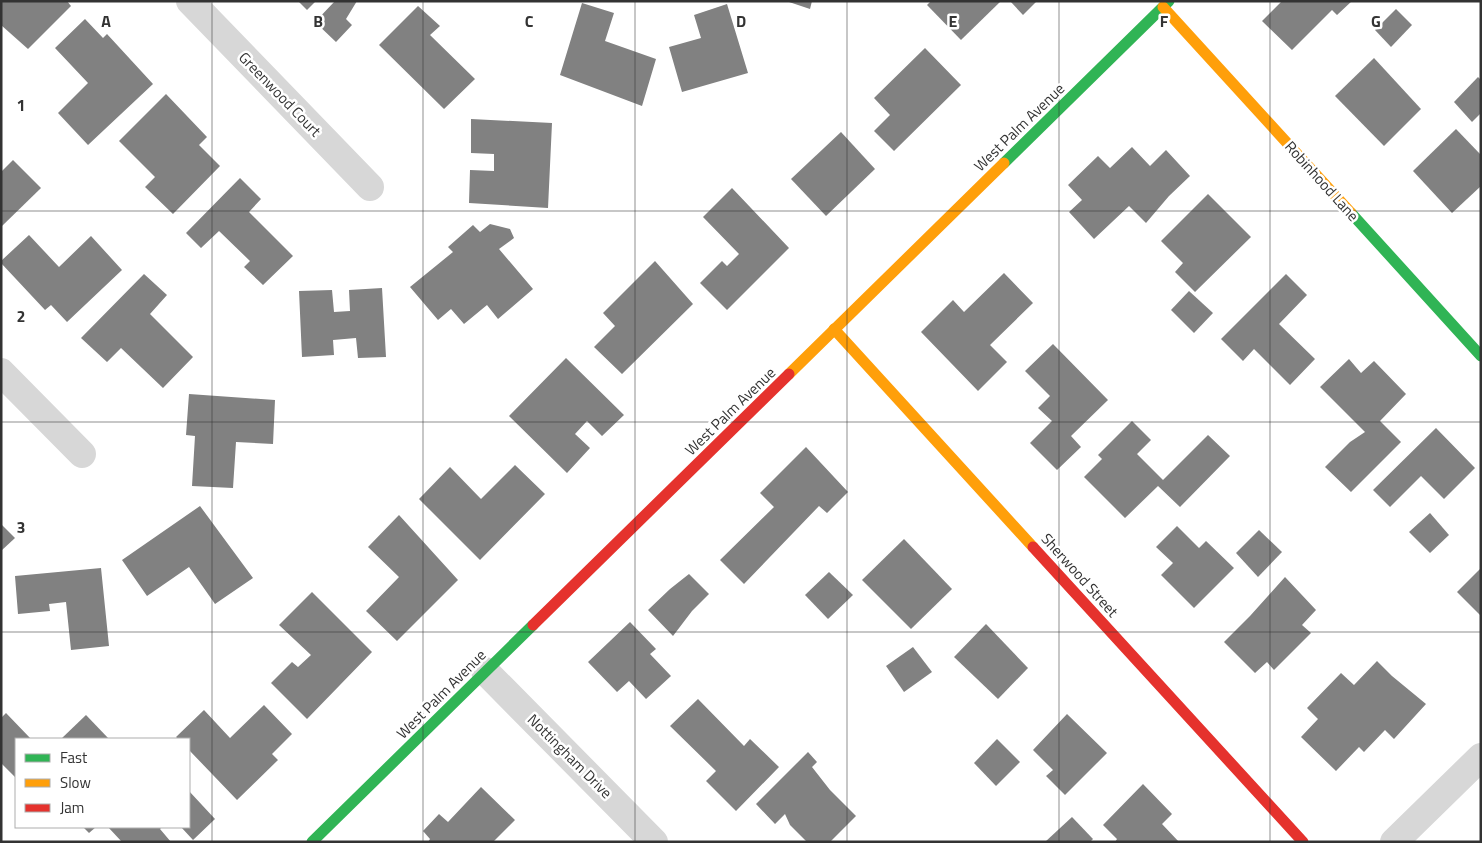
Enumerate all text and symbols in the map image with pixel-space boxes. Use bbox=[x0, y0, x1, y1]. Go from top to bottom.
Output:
text: A bbox=[101, 9, 111, 33]
text: B bbox=[313, 9, 323, 33]
text: C bbox=[525, 9, 534, 33]
text: D bbox=[736, 9, 746, 33]
text: E bbox=[949, 9, 958, 33]
text: F bbox=[1160, 9, 1169, 33]
text: G bbox=[1371, 9, 1381, 33]
street label: Greenwood Court bbox=[233, 46, 327, 142]
street label: West Palm Avenue bbox=[968, 78, 1070, 176]
text: 1 bbox=[17, 93, 25, 117]
street label: Robinhood Lane bbox=[1279, 136, 1365, 226]
text: 2 bbox=[17, 304, 25, 328]
street label: West Palm Avenue bbox=[679, 362, 781, 460]
text: 3 bbox=[17, 515, 25, 539]
street label: Sherwood Street bbox=[1036, 528, 1125, 623]
street label: West Palm Avenue bbox=[391, 644, 491, 744]
street label: Nottingham Drive bbox=[522, 708, 618, 804]
legend bbox=[15, 738, 190, 828]
text: Fast bbox=[60, 746, 88, 769]
text: Slow bbox=[60, 771, 91, 794]
text: Jam bbox=[60, 796, 84, 819]

